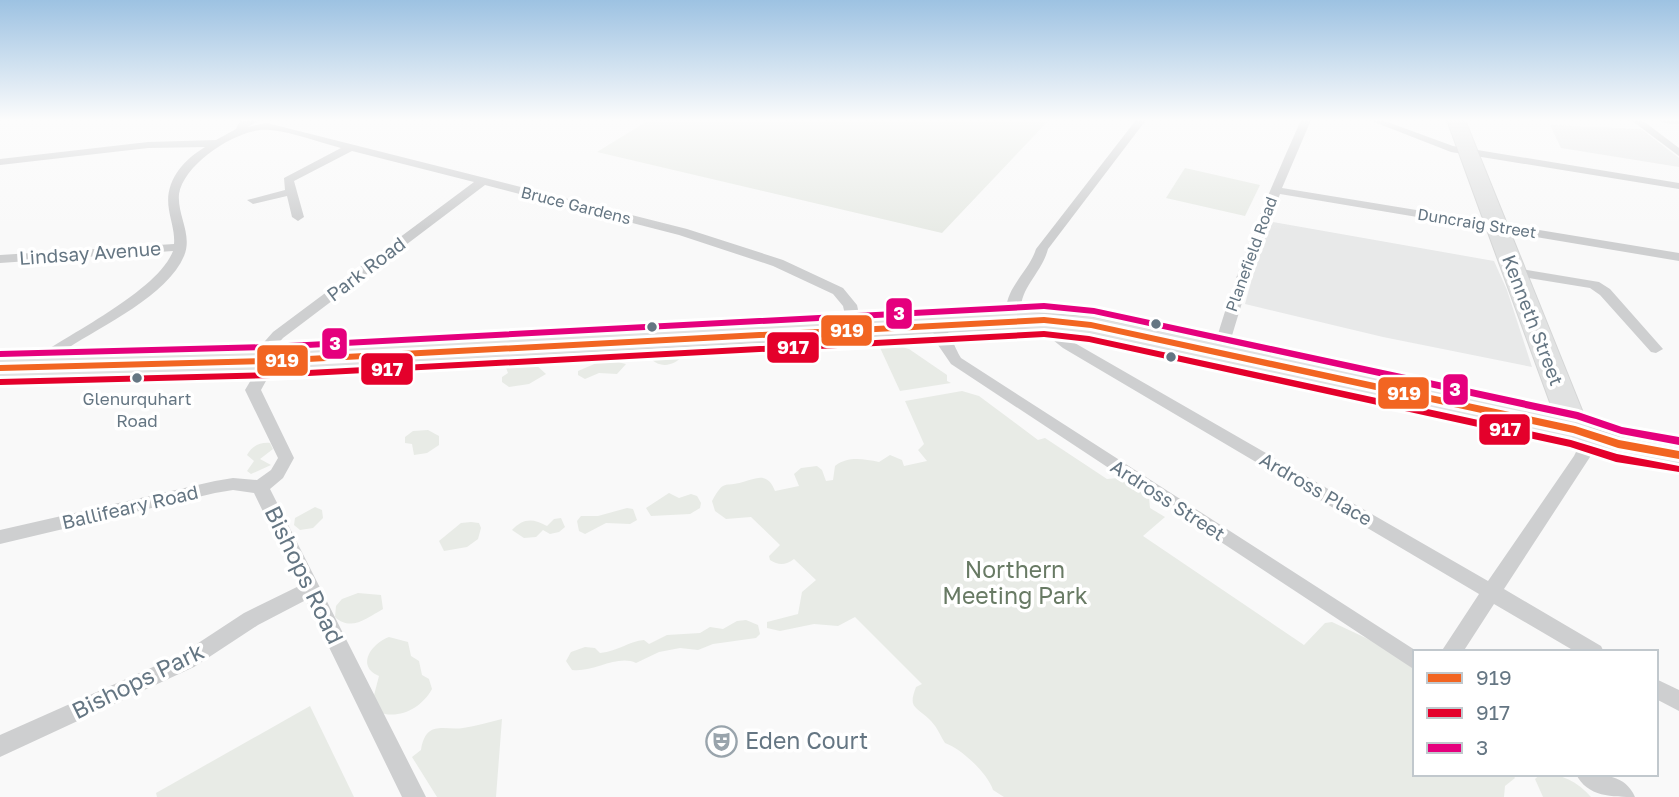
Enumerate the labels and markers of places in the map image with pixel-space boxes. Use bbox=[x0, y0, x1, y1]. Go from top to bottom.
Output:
unlabelled marker bbox=[1149, 317, 1163, 331]
unlabelled marker bbox=[645, 320, 659, 334]
unlabelled marker bbox=[1164, 350, 1178, 364]
marker: Glenurquhart Road bbox=[130, 371, 144, 385]
place label: Glenurquhart Road bbox=[83, 388, 192, 431]
theatre icon: Eden Court bbox=[705, 724, 739, 758]
place label: Eden Court bbox=[745, 726, 868, 754]

